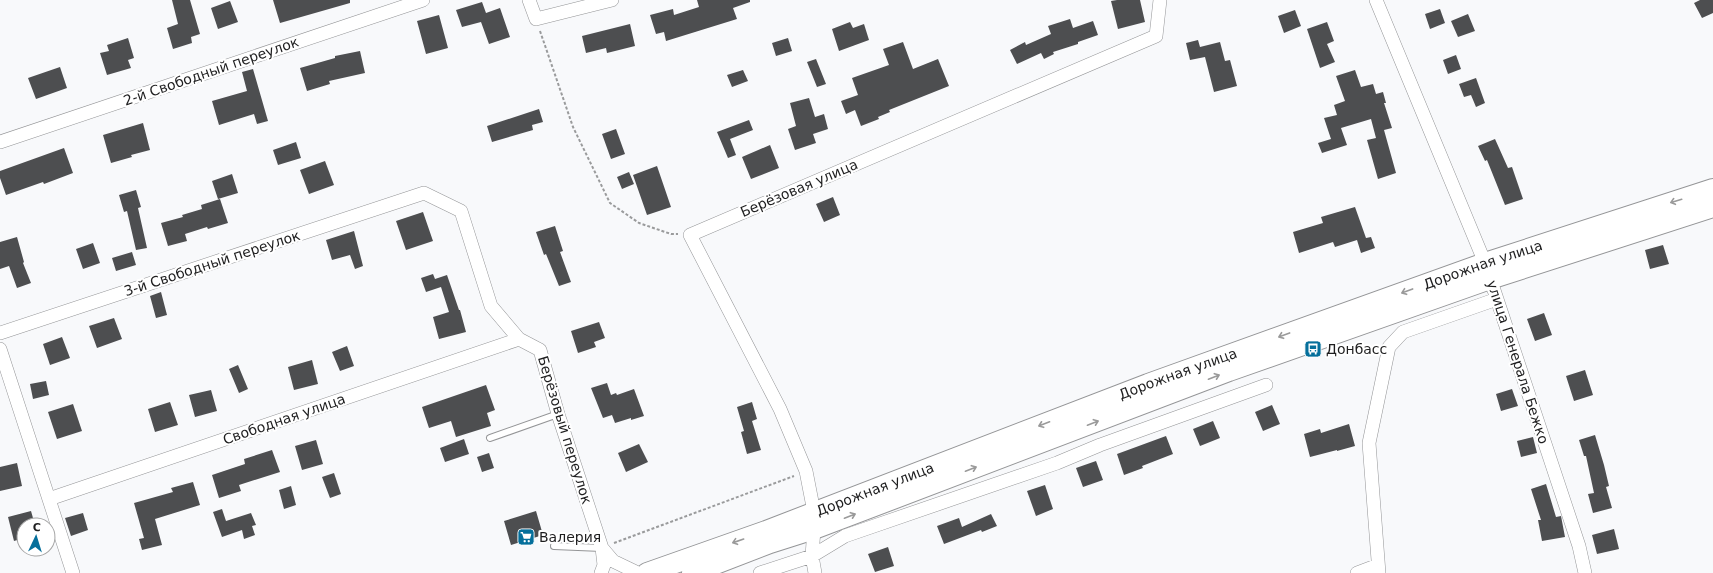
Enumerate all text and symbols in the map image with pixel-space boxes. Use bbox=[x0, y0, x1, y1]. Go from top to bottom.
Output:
street label: 2-й Свободный переулок bbox=[121, 33, 301, 109]
street label: Берёзовая улица bbox=[738, 156, 860, 220]
one-way arrow bbox=[1669, 198, 1682, 205]
street label: 3-й Свободный переулок bbox=[122, 227, 302, 299]
street label: Дорожная улица bbox=[1421, 237, 1544, 292]
street label: улица Генерала Бежко bbox=[1484, 278, 1552, 446]
one-way arrow bbox=[1401, 288, 1413, 296]
one-way arrow bbox=[1279, 332, 1291, 340]
bus stop icon: Донбасс bbox=[1303, 339, 1323, 359]
place label: Донбасс bbox=[1326, 341, 1387, 357]
street label: Дорожная улица bbox=[1116, 345, 1239, 403]
street label: Берёзовый переулок bbox=[535, 354, 595, 506]
one-way arrow bbox=[1208, 372, 1220, 380]
street label: Свободная улица bbox=[221, 391, 347, 447]
one-way arrow bbox=[1086, 419, 1099, 426]
one-way arrow bbox=[1038, 420, 1050, 428]
street label: Дорожная улица bbox=[814, 459, 936, 519]
one-way arrow bbox=[965, 465, 977, 473]
one-way arrow bbox=[844, 511, 856, 519]
north arrow bbox=[16, 517, 56, 557]
text: С bbox=[32, 521, 41, 534]
supermarket icon: Валерия bbox=[516, 527, 536, 547]
place label: Валерия bbox=[539, 529, 601, 545]
one-way arrow bbox=[733, 537, 745, 545]

